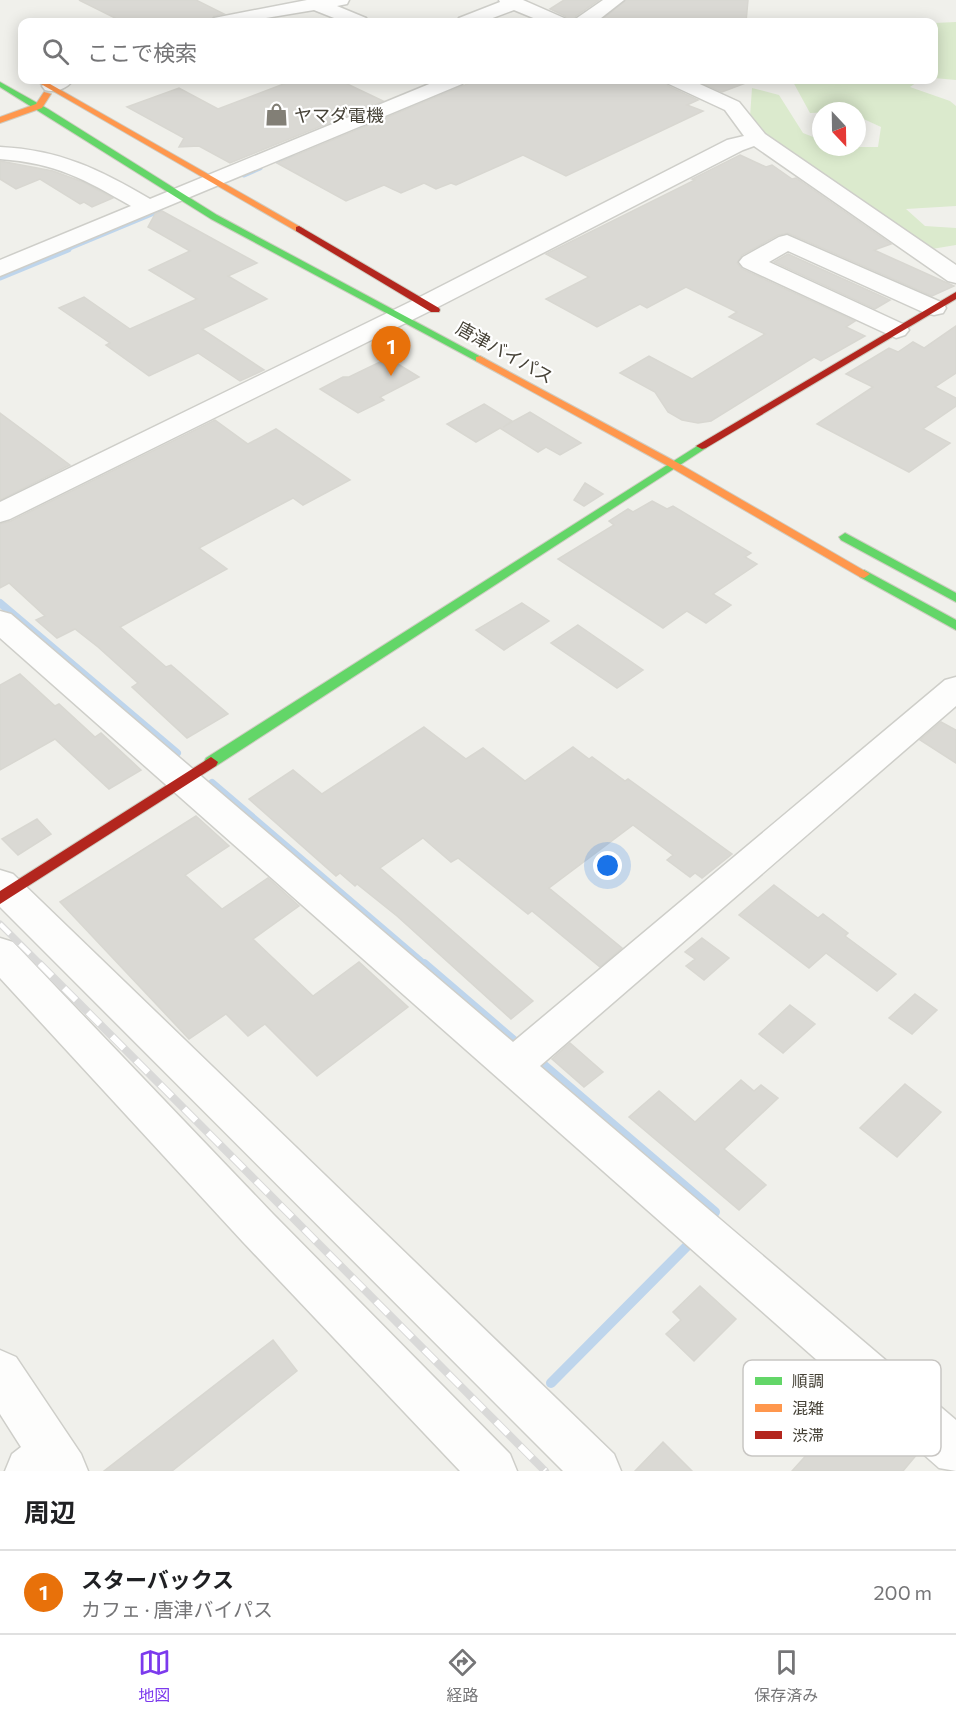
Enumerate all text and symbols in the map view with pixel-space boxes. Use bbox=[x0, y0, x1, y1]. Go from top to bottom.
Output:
search box bbox=[18, 18, 938, 84]
icon: search bbox=[39, 35, 72, 68]
text: ここで検索 bbox=[87, 39, 197, 66]
shop icon: ヤマダ電機 bbox=[263, 102, 289, 128]
north arrow bbox=[812, 102, 866, 156]
place label: ヤマダ電機 bbox=[294, 104, 384, 126]
street label: 唐津バイパス bbox=[453, 316, 557, 388]
pin: 1 bbox=[372, 326, 410, 376]
your location bbox=[593, 851, 622, 880]
legend bbox=[743, 1360, 941, 1456]
text: 順調 bbox=[792, 1371, 824, 1390]
text: 混雑 bbox=[792, 1398, 824, 1417]
text: 渋滞 bbox=[792, 1425, 824, 1444]
text: 周辺 bbox=[24, 1496, 76, 1527]
text: スターバックス bbox=[81, 1566, 234, 1593]
text: 1 bbox=[39, 1580, 48, 1604]
text: 200 m bbox=[874, 1580, 932, 1604]
text: カフェ · 唐津バイパス bbox=[81, 1597, 273, 1621]
tab: 地図 bbox=[138, 1646, 171, 1706]
tab: 経路 bbox=[446, 1646, 479, 1706]
tab: 保存済み bbox=[754, 1646, 818, 1706]

